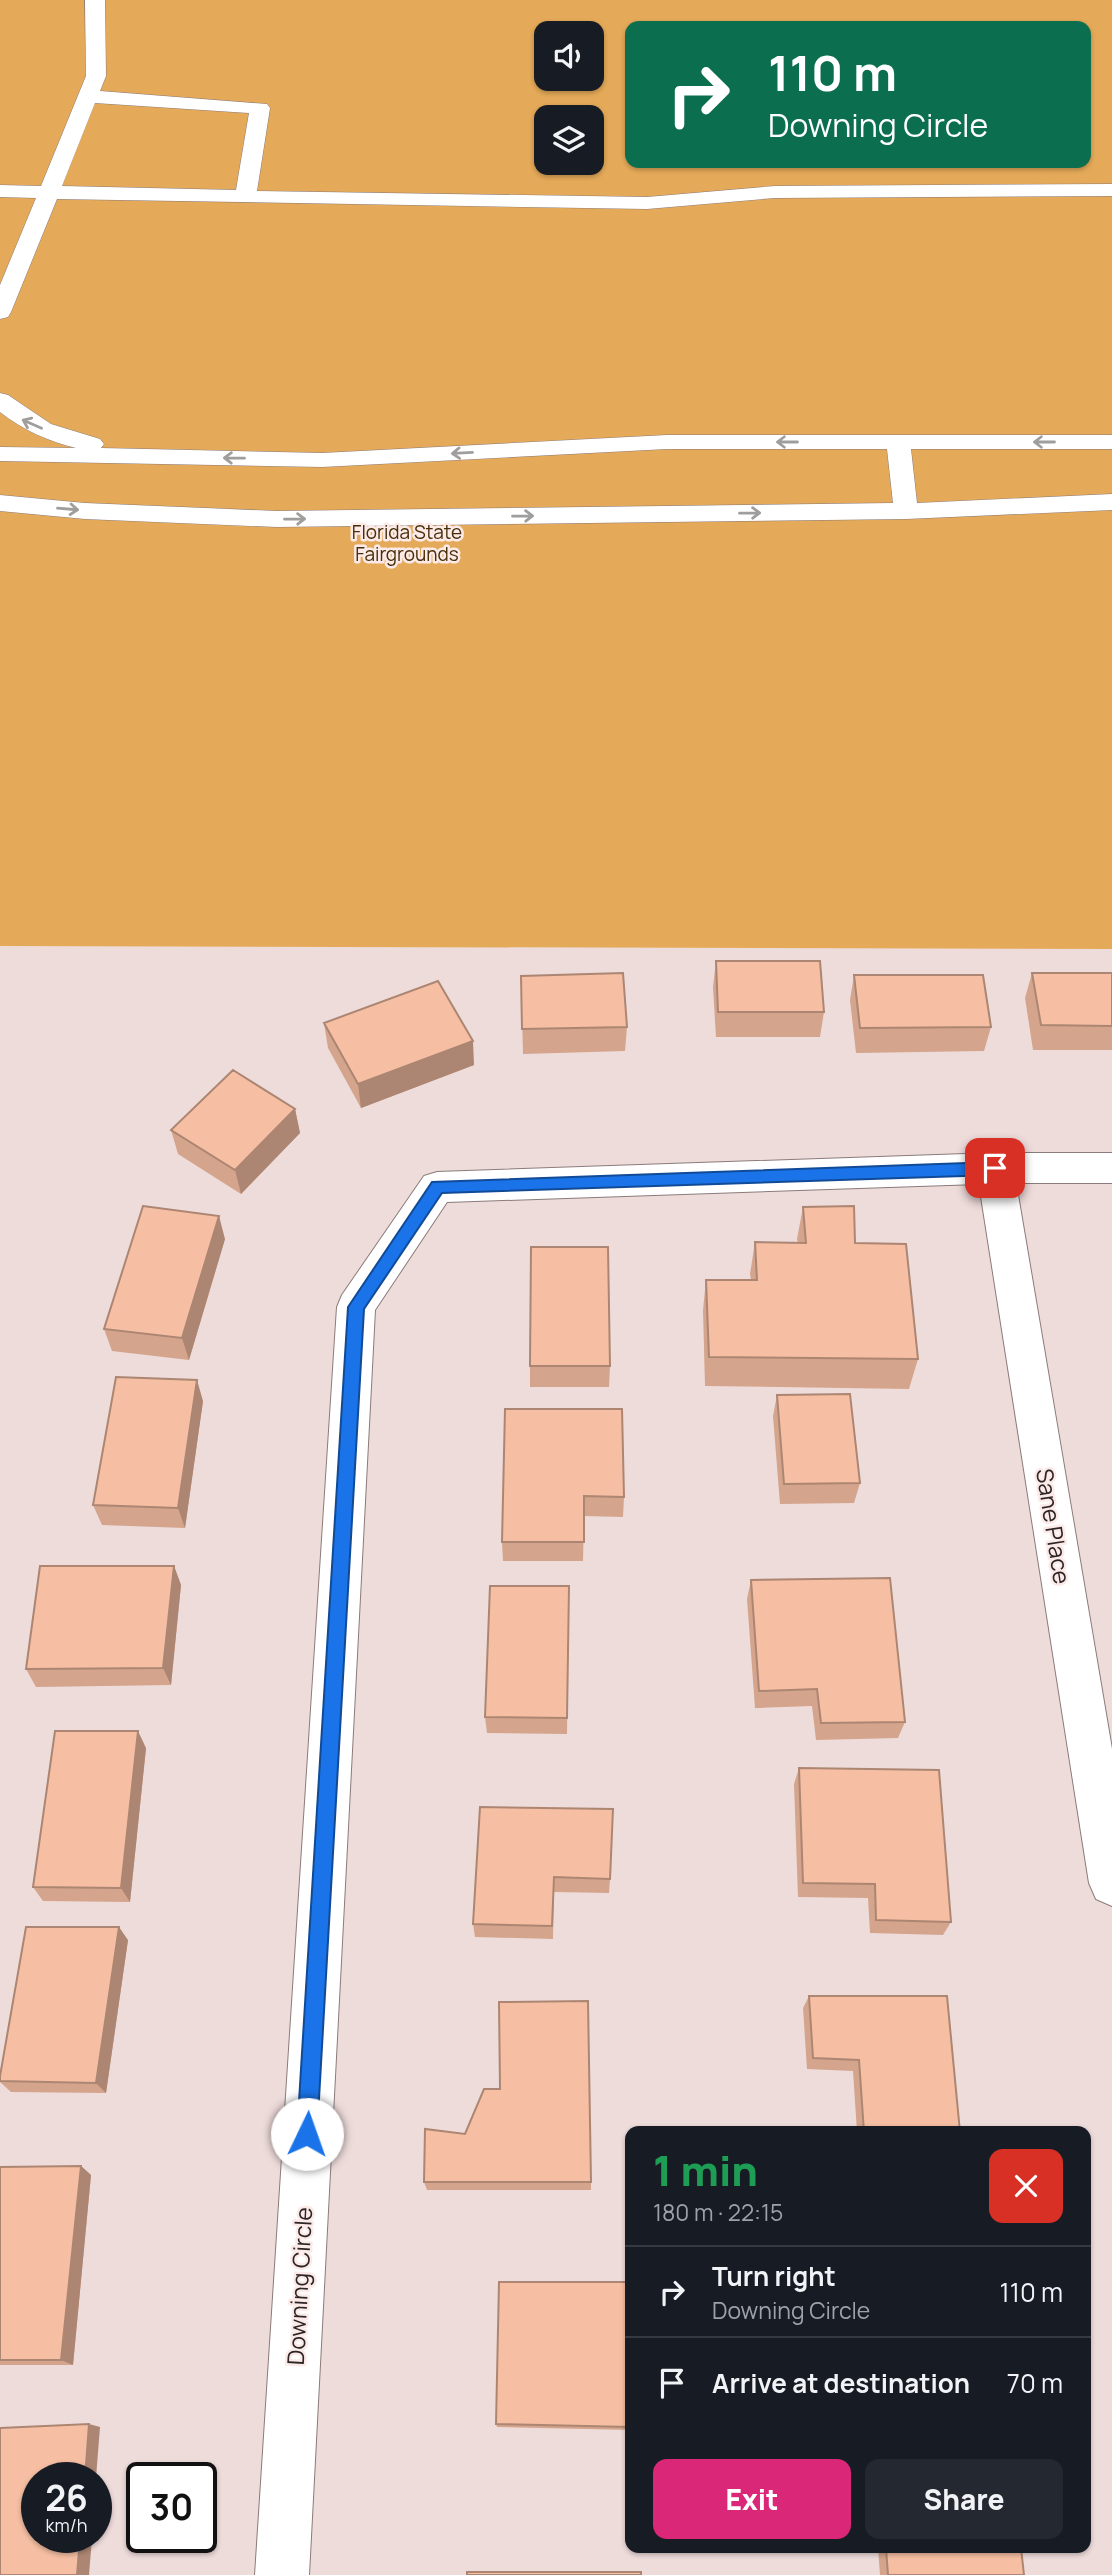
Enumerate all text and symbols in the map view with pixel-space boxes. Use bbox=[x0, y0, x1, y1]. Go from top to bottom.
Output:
map controls bbox=[534, 21, 604, 175]
button: sound bbox=[534, 21, 604, 91]
text: 110 m bbox=[768, 39, 897, 106]
icon: right bbox=[653, 49, 744, 140]
text: Downing Circle bbox=[768, 103, 988, 147]
button: layers bbox=[534, 105, 604, 175]
one-way arrow bbox=[22, 417, 44, 430]
one-way arrow bbox=[775, 435, 798, 449]
one-way arrow bbox=[1033, 435, 1056, 449]
one-way arrow bbox=[451, 447, 473, 460]
one-way arrow bbox=[223, 452, 246, 465]
one-way arrow bbox=[56, 503, 79, 516]
one-way arrow bbox=[738, 506, 761, 520]
one-way arrow bbox=[511, 509, 534, 523]
one-way arrow bbox=[283, 512, 306, 526]
park label: Florida State Fairgrounds bbox=[352, 519, 462, 567]
pin bbox=[965, 1138, 1025, 1198]
icon: arrive bbox=[976, 1149, 1014, 1187]
street label: Sane Place bbox=[1029, 1466, 1079, 1586]
position arrow bbox=[270, 2097, 344, 2171]
text: 1 min bbox=[653, 2141, 758, 2199]
button: close bbox=[989, 2149, 1063, 2223]
text: 180 m · 22:15 bbox=[653, 2196, 783, 2228]
street label: Downing Circle bbox=[279, 2206, 319, 2366]
text: Turn right bbox=[712, 2258, 836, 2294]
icon: right bbox=[653, 2273, 691, 2311]
text: 110 m bbox=[1000, 2274, 1063, 2310]
text: Downing Circle bbox=[712, 2294, 870, 2326]
icon: arrive bbox=[653, 2364, 691, 2402]
text: Arrive at destination bbox=[712, 2365, 970, 2401]
text: 70 m bbox=[1007, 2365, 1063, 2401]
button: Exit bbox=[653, 2459, 851, 2539]
button: Share bbox=[865, 2459, 1063, 2539]
speed limit sign: 30 bbox=[126, 2462, 217, 2553]
text: 26 bbox=[45, 2474, 88, 2522]
text: km/h bbox=[46, 2513, 87, 2537]

